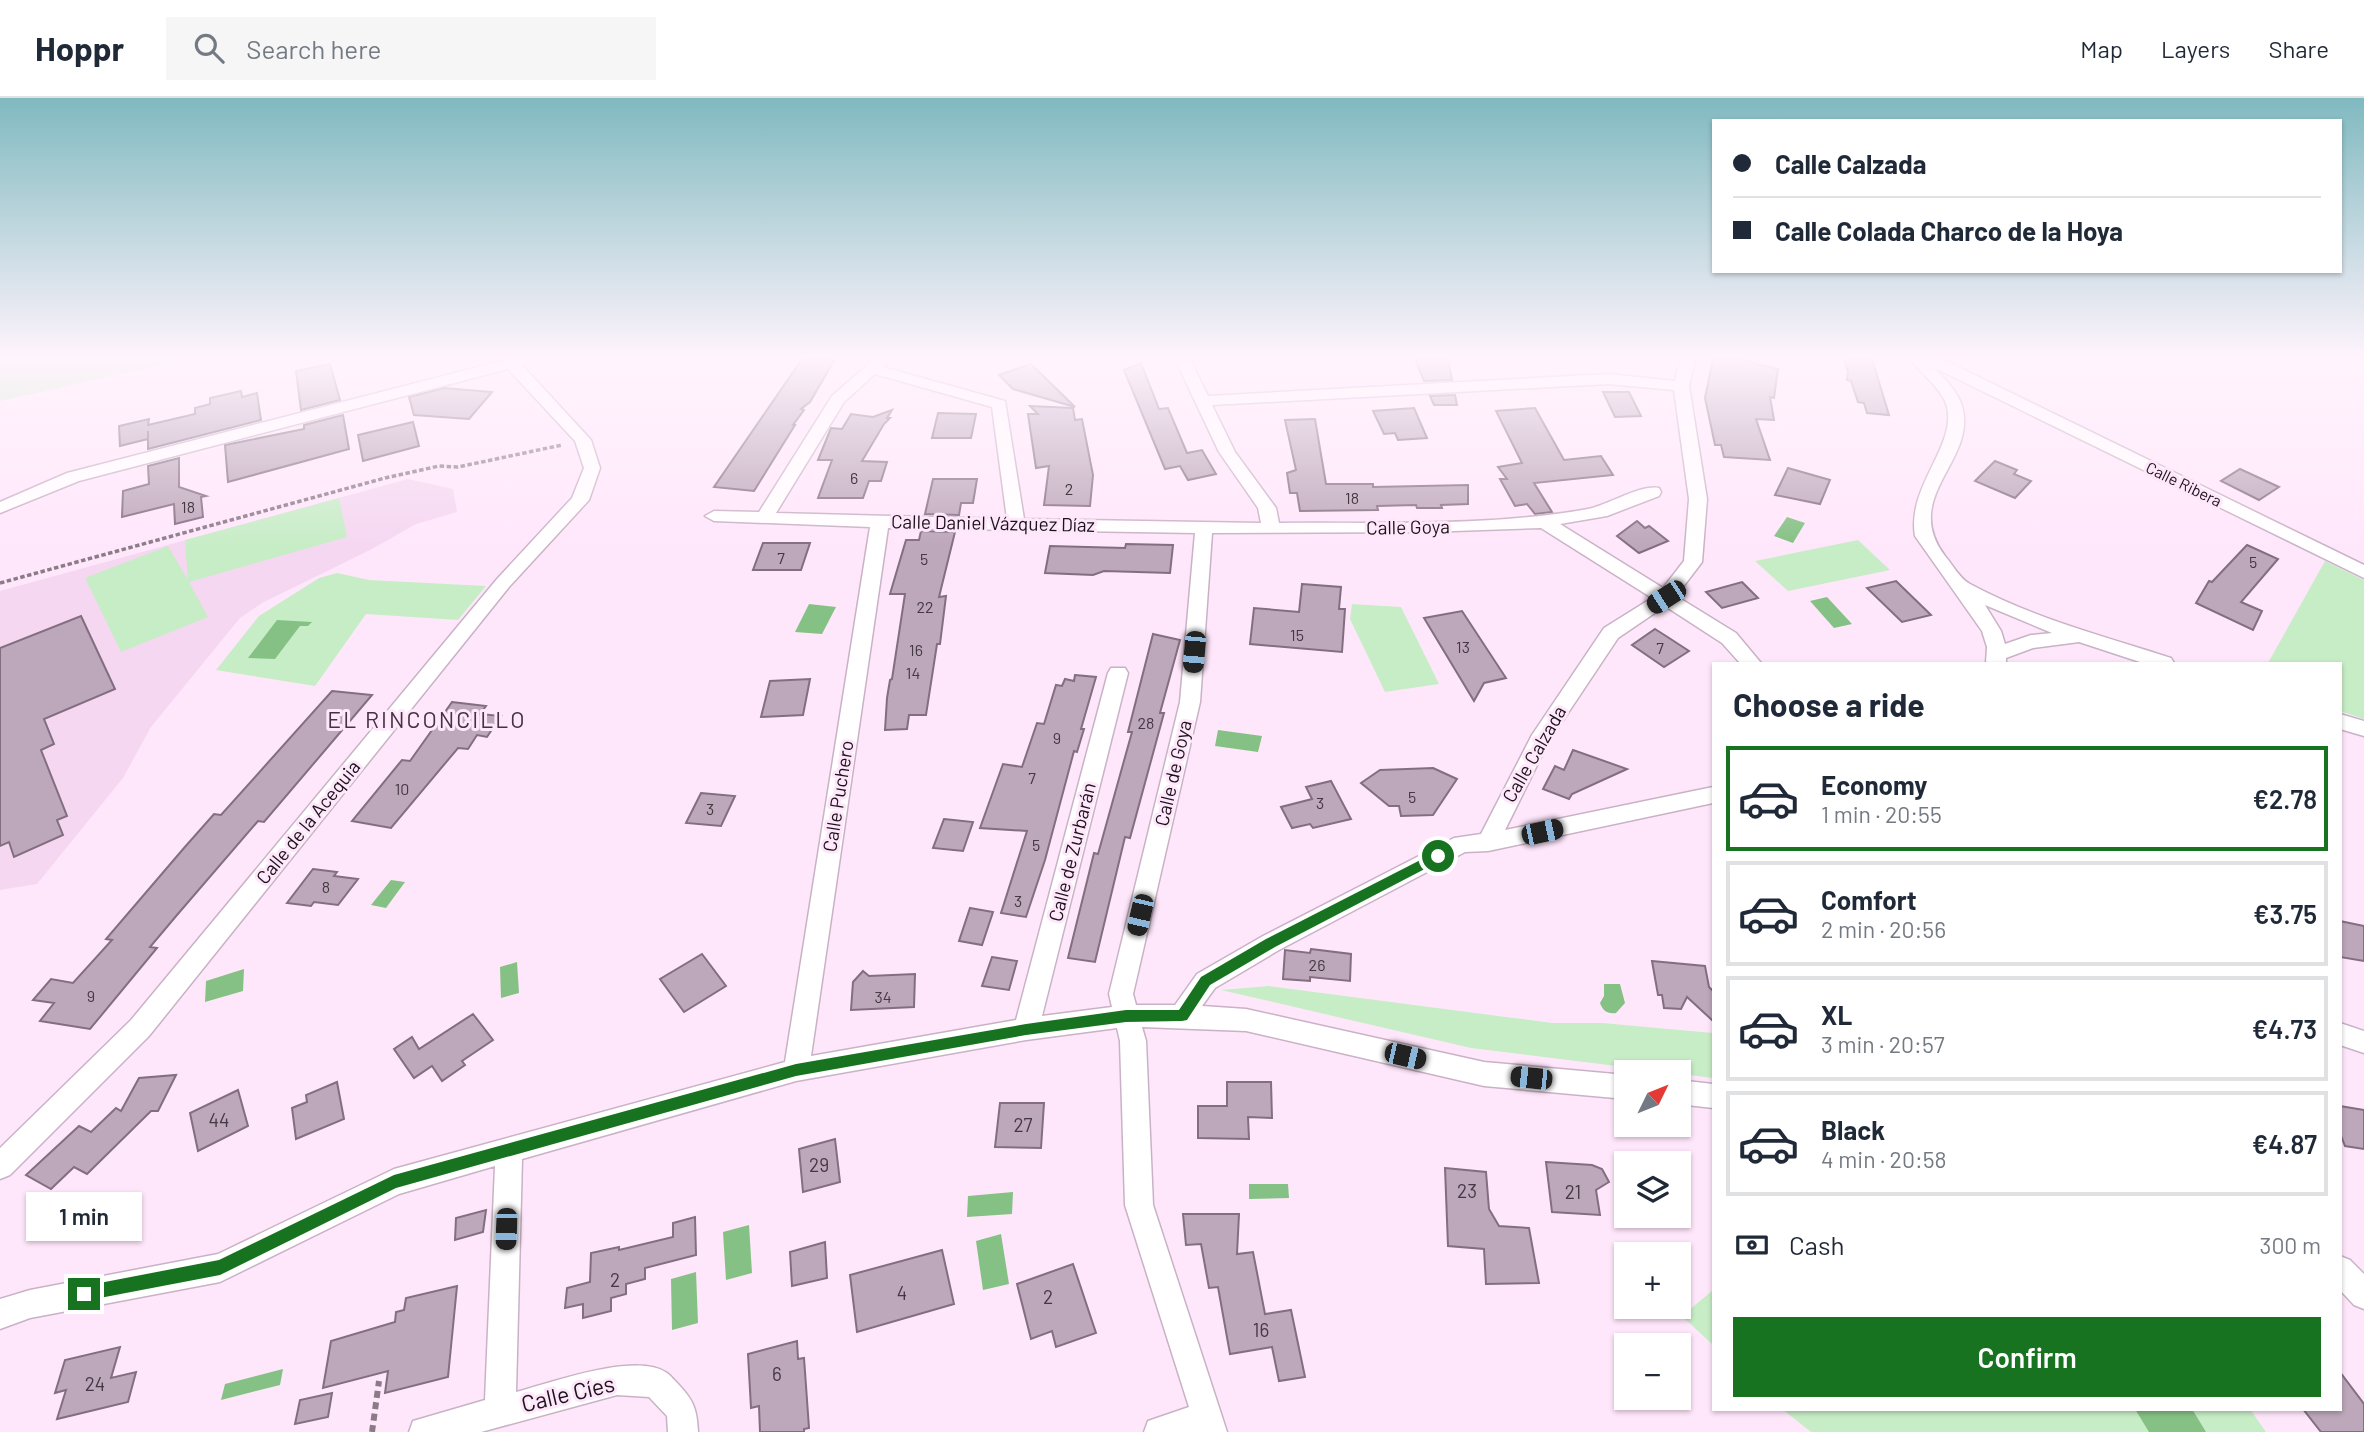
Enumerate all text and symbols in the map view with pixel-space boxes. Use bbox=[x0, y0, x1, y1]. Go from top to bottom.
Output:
search box bbox=[166, 17, 656, 80]
text: Hoppr bbox=[35, 28, 124, 68]
icon: search bbox=[190, 29, 228, 67]
text: Search here bbox=[246, 33, 381, 64]
text: Map bbox=[2080, 34, 2123, 63]
text: Layers bbox=[2161, 34, 2230, 63]
text: Share bbox=[2268, 34, 2329, 63]
text: Calle Calzada bbox=[1775, 148, 1926, 179]
text: Calle Colada Charco de la Hoya bbox=[1775, 215, 2123, 246]
street label: Calle Ribera bbox=[2143, 457, 2225, 510]
house number: 6 bbox=[850, 468, 858, 487]
house number: 2 bbox=[1065, 479, 1073, 498]
house number: 18 bbox=[1345, 488, 1359, 507]
house number: 18 bbox=[181, 497, 195, 516]
street label: Calle Daniel Vázquez Díaz bbox=[891, 509, 1095, 536]
street label: Calle Goya bbox=[1366, 514, 1450, 539]
house number: 7 bbox=[777, 548, 785, 567]
house number: 5 bbox=[920, 549, 928, 568]
house number: 5 bbox=[2249, 552, 2257, 571]
car bbox=[1643, 577, 1690, 617]
house number: 22 bbox=[916, 597, 934, 616]
house number: 15 bbox=[1290, 625, 1304, 644]
car bbox=[1182, 630, 1207, 674]
house number: 13 bbox=[1456, 637, 1470, 656]
house number: 7 bbox=[1656, 638, 1664, 657]
house number: 16 bbox=[909, 640, 923, 659]
house number: 14 bbox=[906, 663, 920, 682]
text: Choose a ride bbox=[1733, 685, 1925, 723]
street label: Calle Calzada bbox=[1497, 701, 1570, 806]
district label: EL RINCONCILLO bbox=[327, 705, 527, 733]
house number: 28 bbox=[1138, 713, 1154, 732]
street label: Calle de Goya bbox=[1149, 718, 1196, 828]
house number: 9 bbox=[1053, 728, 1061, 747]
street label: Calle Puchero bbox=[817, 739, 858, 853]
street label: Calle de la Acequia bbox=[251, 755, 365, 888]
icon: car bbox=[1737, 767, 1800, 830]
house number: 7 bbox=[1028, 768, 1036, 787]
text: Economy bbox=[1821, 769, 1927, 800]
house number: 10 bbox=[395, 779, 409, 798]
street label: Calle de Zurbarán bbox=[1043, 780, 1100, 924]
text: €2.78 bbox=[2253, 783, 2317, 814]
house number: 5 bbox=[1408, 787, 1416, 806]
house number: 3 bbox=[1316, 793, 1324, 812]
house number: 3 bbox=[706, 799, 714, 818]
text: 1 min · 20:55 bbox=[1821, 800, 1942, 828]
car bbox=[1520, 817, 1565, 847]
house number: 5 bbox=[1032, 835, 1040, 854]
route start bbox=[1422, 840, 1454, 872]
house number: 8 bbox=[322, 877, 330, 896]
icon: car bbox=[1737, 882, 1800, 945]
text: Comfort bbox=[1821, 884, 1917, 915]
house number: 3 bbox=[1014, 891, 1022, 910]
car bbox=[1126, 892, 1155, 938]
text: €3.75 bbox=[2253, 898, 2317, 929]
text: 2 min · 20:56 bbox=[1821, 915, 1946, 943]
house number: 26 bbox=[1309, 955, 1325, 974]
house number: 9 bbox=[87, 986, 95, 1005]
house number: 34 bbox=[874, 987, 892, 1006]
icon: car bbox=[1737, 997, 1800, 1060]
text: XL bbox=[1821, 999, 1852, 1030]
text: €4.73 bbox=[2252, 1013, 2317, 1044]
text: 3 min · 20:57 bbox=[1821, 1030, 1945, 1058]
car bbox=[1383, 1041, 1428, 1071]
north arrow bbox=[1614, 1060, 1690, 1138]
map controls bbox=[1614, 1060, 1691, 1410]
car bbox=[1510, 1065, 1553, 1091]
house number: 44 bbox=[209, 1108, 229, 1131]
icon: car bbox=[1737, 1112, 1800, 1175]
house number: 27 bbox=[1013, 1113, 1033, 1136]
text: Black bbox=[1821, 1114, 1885, 1145]
text: €4.87 bbox=[2252, 1128, 2317, 1159]
text: 4 min · 20:58 bbox=[1821, 1145, 1947, 1173]
button: layers bbox=[1614, 1151, 1691, 1228]
house number: 29 bbox=[809, 1153, 829, 1176]
house number: 23 bbox=[1457, 1179, 1477, 1202]
house number: 21 bbox=[1565, 1180, 1581, 1203]
callout: 1 min bbox=[26, 1192, 142, 1242]
text: 1 min bbox=[59, 1202, 109, 1230]
car bbox=[495, 1208, 518, 1250]
icon: cash bbox=[1733, 1226, 1771, 1264]
text: Cash bbox=[1789, 1229, 1844, 1260]
text: 300 m bbox=[2260, 1231, 2321, 1259]
button: + bbox=[1614, 1242, 1691, 1319]
house number: 2 bbox=[610, 1268, 620, 1291]
route end bbox=[68, 1278, 100, 1310]
house number: 4 bbox=[897, 1281, 907, 1304]
house number: 2 bbox=[1043, 1285, 1053, 1308]
button: Confirm bbox=[1733, 1317, 2321, 1397]
house number: 16 bbox=[1253, 1318, 1269, 1341]
button: − bbox=[1614, 1333, 1691, 1410]
house number: 6 bbox=[772, 1362, 782, 1385]
street label: Calle Cíes bbox=[518, 1369, 617, 1417]
house number: 24 bbox=[85, 1372, 105, 1395]

